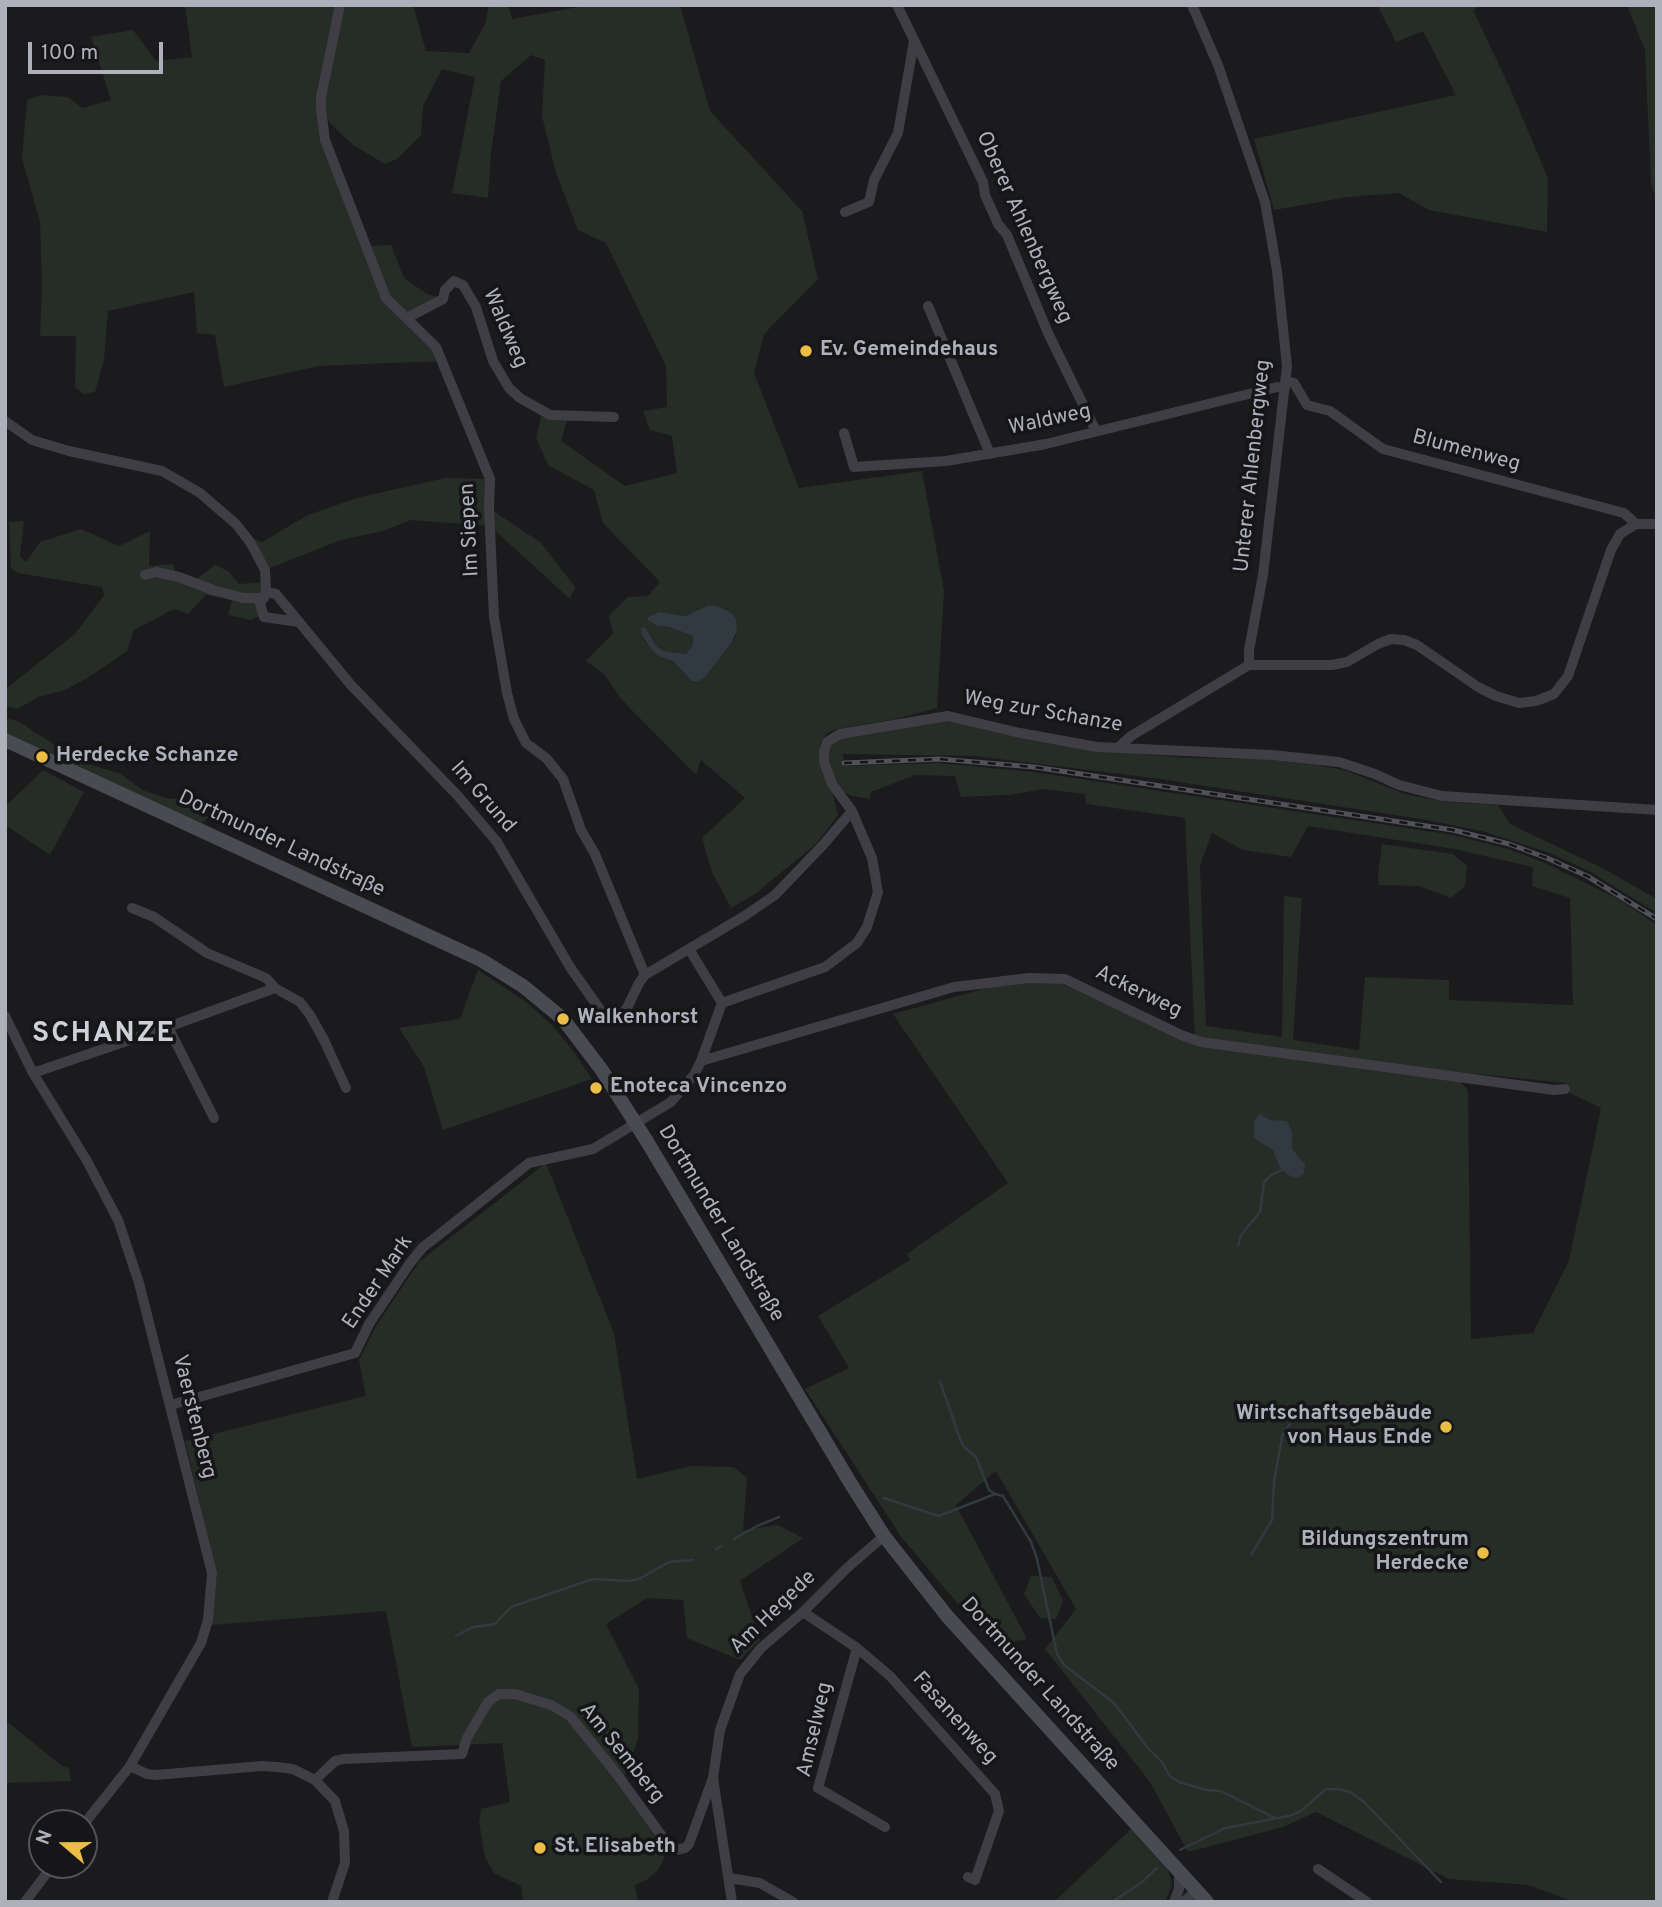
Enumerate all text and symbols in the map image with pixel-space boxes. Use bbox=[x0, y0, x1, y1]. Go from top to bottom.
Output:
scale bar bbox=[32, 28, 166, 72]
text: 100 m bbox=[41, 40, 98, 67]
street label: Oberer Ahlenbergweg bbox=[969, 128, 1077, 328]
street label: Waldweg bbox=[476, 286, 532, 372]
place label: Ev. Gemeindehaus bbox=[820, 338, 998, 364]
marker: Ev. Gemeindehaus bbox=[798, 343, 814, 359]
street label: Unterer Ahlenbergweg bbox=[1230, 358, 1278, 574]
street label: Waldweg bbox=[1006, 400, 1094, 442]
street label: Blumenweg bbox=[1409, 425, 1523, 479]
street label: Im Siepen bbox=[456, 483, 486, 577]
street label: Weg zur Schanze bbox=[962, 687, 1124, 739]
place label: Herdecke Schanze bbox=[56, 744, 238, 770]
marker: Herdecke Schanze bbox=[34, 749, 50, 765]
street label: Im Grund bbox=[444, 757, 520, 839]
street label: Dortmunder Landstraße bbox=[174, 786, 388, 904]
street label: Ackerweg bbox=[1091, 961, 1185, 1025]
place label: Walkenhorst bbox=[577, 1006, 698, 1032]
marker: Walkenhorst bbox=[555, 1011, 571, 1027]
district label: SCHANZE bbox=[33, 1018, 175, 1052]
place label: Enoteca Vincenzo bbox=[610, 1075, 787, 1101]
marker: Enoteca Vincenzo bbox=[588, 1080, 604, 1096]
street label: Dortmunder Landstraße bbox=[651, 1121, 789, 1327]
street label: Ender Mark bbox=[338, 1231, 420, 1335]
street label: Vaerstenberg bbox=[165, 1352, 221, 1482]
place label: Wirtschaftsgebäude von Haus Ende bbox=[1236, 1402, 1432, 1452]
marker: Wirtschaftsgebäude von Haus Ende bbox=[1438, 1419, 1454, 1435]
place label: Bildungszentrum Herdecke bbox=[1301, 1528, 1469, 1578]
marker: Bildungszentrum Herdecke bbox=[1475, 1545, 1491, 1561]
street label: Am Hegede bbox=[726, 1566, 822, 1660]
street label: Dortmunder Landstraße bbox=[954, 1593, 1124, 1777]
street label: Fasanenweg bbox=[906, 1668, 1002, 1770]
street label: Amselweg bbox=[793, 1680, 839, 1780]
street label: Am Semberg bbox=[573, 1699, 669, 1809]
north arrow bbox=[28, 1809, 98, 1879]
text: N bbox=[32, 1827, 59, 1848]
place label: St. Elisabeth bbox=[554, 1835, 676, 1861]
marker: St. Elisabeth bbox=[532, 1840, 548, 1856]

